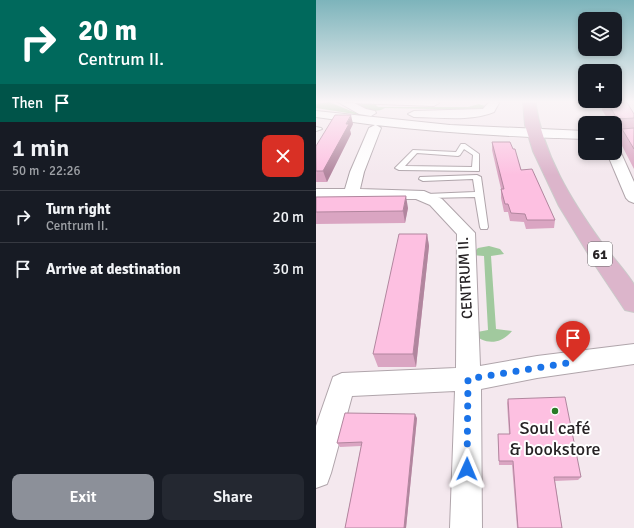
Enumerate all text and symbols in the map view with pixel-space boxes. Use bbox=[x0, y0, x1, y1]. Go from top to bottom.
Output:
map controls bbox=[578, 12, 622, 160]
button: layers bbox=[578, 12, 622, 56]
text: 20 m bbox=[78, 14, 137, 48]
icon: right bbox=[12, 16, 64, 68]
text: Centrum II. bbox=[78, 48, 164, 70]
button: + bbox=[578, 64, 622, 108]
icon: arrive bbox=[51, 92, 73, 114]
text: Then bbox=[12, 94, 43, 112]
button: − bbox=[578, 116, 622, 160]
text: 1 min bbox=[12, 133, 69, 163]
button: close bbox=[262, 135, 304, 177]
text: 50 m · 22:26 bbox=[12, 163, 81, 179]
text: Turn right bbox=[46, 200, 111, 218]
icon: right bbox=[12, 206, 34, 228]
text: 20 m bbox=[273, 208, 304, 226]
text: Centrum II. bbox=[46, 218, 108, 234]
street label: CENTRUM II. bbox=[454, 237, 476, 319]
road number: 61 bbox=[588, 242, 612, 266]
icon: arrive bbox=[12, 258, 34, 280]
text: Arrive at destination bbox=[46, 260, 181, 278]
text: 30 m bbox=[273, 260, 304, 278]
pin bbox=[556, 321, 590, 362]
icon: arrive bbox=[562, 327, 584, 349]
marker: Soul café & bookstore bbox=[550, 406, 560, 416]
place label: Soul café & bookstore bbox=[509, 417, 601, 460]
position arrow bbox=[446, 448, 488, 490]
button: Exit bbox=[12, 474, 154, 520]
button: Share bbox=[162, 474, 304, 520]

